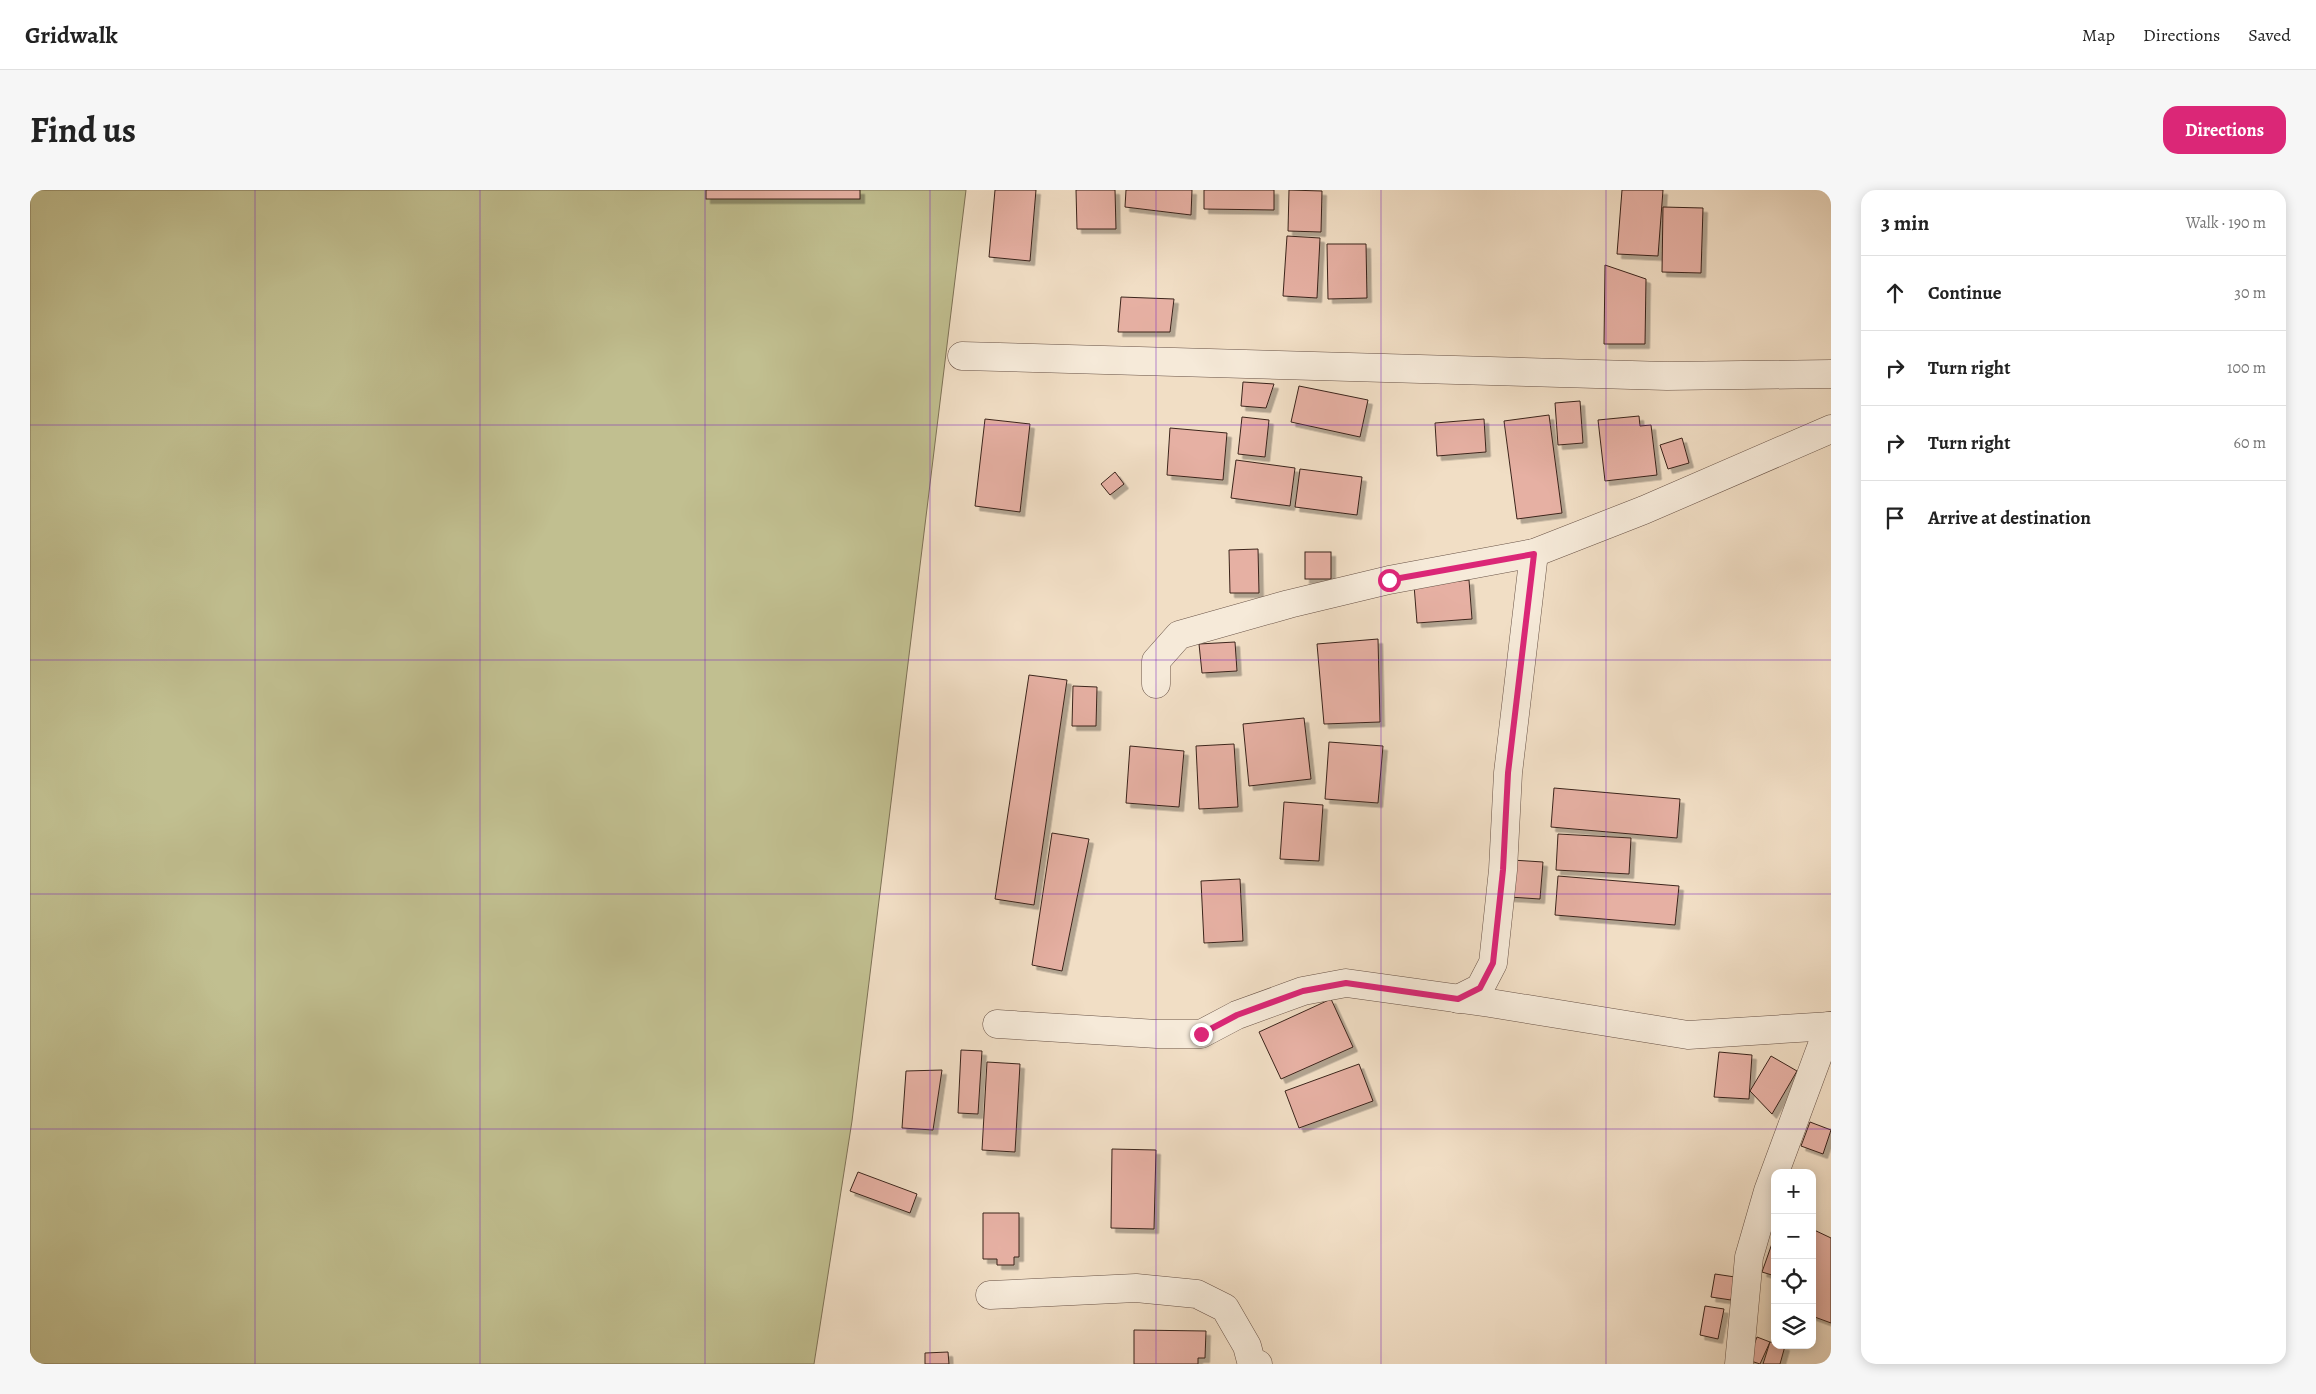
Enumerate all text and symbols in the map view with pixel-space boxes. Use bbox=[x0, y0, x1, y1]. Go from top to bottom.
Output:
text: Gridwalk bbox=[25, 19, 118, 51]
text: Map bbox=[2082, 23, 2115, 47]
text: Directions bbox=[2143, 23, 2220, 47]
text: Saved bbox=[2248, 23, 2291, 47]
text: Find us bbox=[30, 106, 136, 154]
button: Directions bbox=[2163, 106, 2286, 154]
text: 3 min bbox=[1881, 209, 1929, 237]
text: Walk · 190 m bbox=[2186, 212, 2266, 234]
icon: ahead bbox=[1881, 279, 1909, 307]
text: Continue bbox=[1928, 280, 2002, 306]
text: 30 m bbox=[2234, 282, 2266, 304]
icon: right bbox=[1881, 354, 1909, 382]
text: Turn right bbox=[1928, 355, 2010, 381]
text: 100 m bbox=[2227, 357, 2266, 379]
icon: right bbox=[1881, 429, 1909, 457]
text: Turn right bbox=[1928, 430, 2010, 456]
text: 60 m bbox=[2234, 432, 2266, 454]
icon: arrive bbox=[1881, 504, 1909, 532]
text: Arrive at destination bbox=[1928, 505, 2091, 531]
route start bbox=[1378, 569, 1401, 592]
route end bbox=[1190, 1023, 1213, 1046]
map controls bbox=[1771, 1169, 1816, 1349]
button: + bbox=[1771, 1169, 1816, 1214]
button: − bbox=[1771, 1214, 1816, 1259]
button: locate bbox=[1771, 1259, 1816, 1304]
button: layers bbox=[1771, 1304, 1816, 1349]

